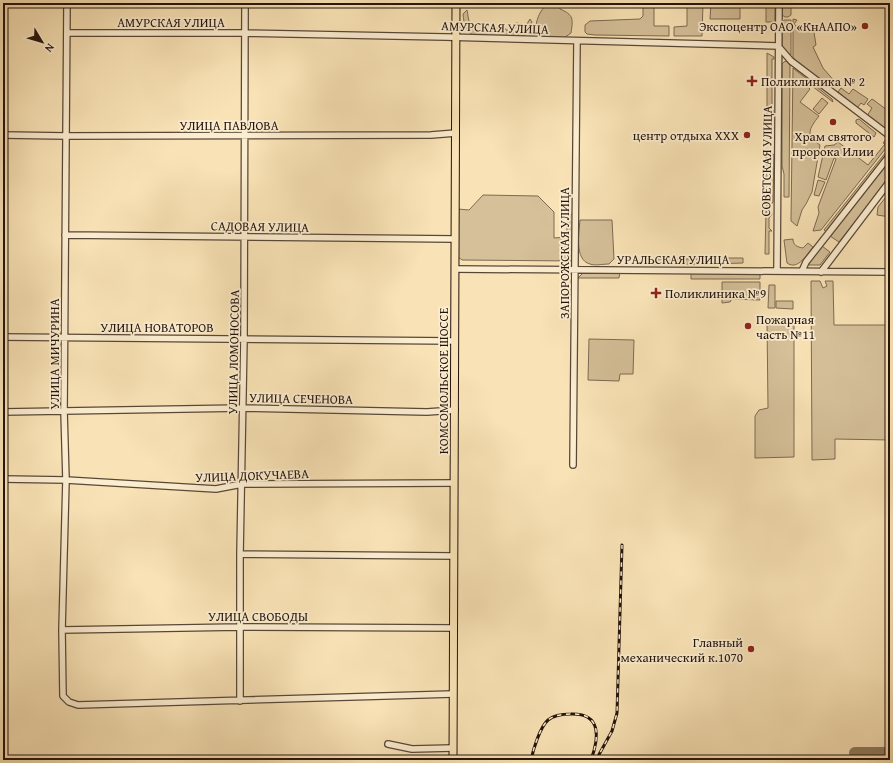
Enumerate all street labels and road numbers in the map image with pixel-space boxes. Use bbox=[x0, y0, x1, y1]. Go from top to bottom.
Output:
street label: АМУРСКАЯ УЛИЦА bbox=[117, 13, 225, 32]
street label: АМУРСКАЯ УЛИЦА bbox=[441, 16, 549, 39]
street label: СОВЕТСКАЯ УЛИЦА bbox=[756, 105, 777, 217]
street label: УЛИЦА ПАВЛОВА bbox=[179, 116, 279, 135]
street label: ЗАПОРОЖСКАЯ УЛИЦА bbox=[555, 187, 574, 319]
street label: САДОВАЯ УЛИЦА bbox=[211, 216, 309, 237]
street label: УРАЛЬСКАЯ УЛИЦА bbox=[617, 250, 730, 269]
street label: УЛИЦА ЛОМОНОСОВА bbox=[223, 289, 244, 415]
street label: УЛИЦА МИЧУРИНА bbox=[45, 298, 64, 410]
street label: КОМСОМОЛЬСКОЕ ШОССЕ bbox=[434, 307, 453, 454]
street label: УЛИЦА НОВАТОРОВ bbox=[100, 318, 214, 337]
street label: УЛИЦА СЕЧЕНОВА bbox=[249, 388, 353, 409]
street label: УЛИЦА ДОКУЧАЕВА bbox=[195, 464, 309, 487]
street label: УЛИЦА СВОБОДЫ bbox=[208, 607, 308, 626]

